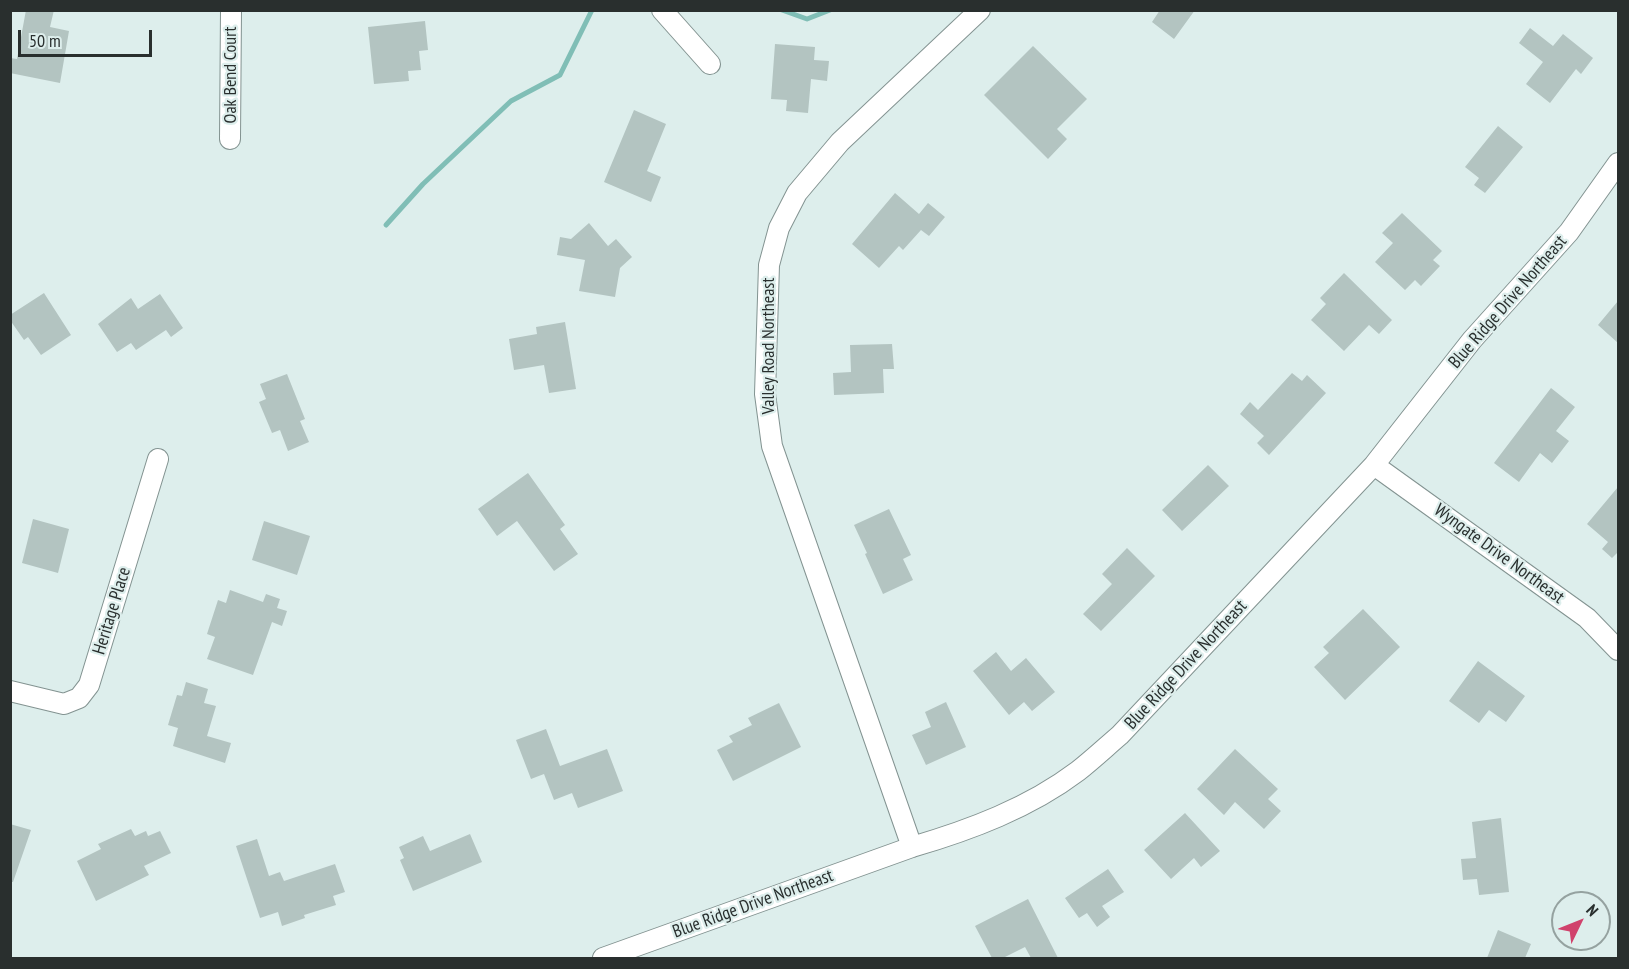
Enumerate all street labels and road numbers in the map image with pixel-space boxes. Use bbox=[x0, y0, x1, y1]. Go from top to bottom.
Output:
street label: Oak Bend Court bbox=[220, 27, 242, 123]
street label: Blue Ridge Drive Northeast bbox=[1444, 231, 1572, 373]
street label: Valley Road Northeast bbox=[758, 278, 780, 414]
street label: Wyngate Drive Northeast bbox=[1430, 500, 1568, 608]
street label: Heritage Place bbox=[88, 565, 136, 657]
street label: Blue Ridge Drive Northeast bbox=[1120, 596, 1252, 734]
street label: Blue Ridge Drive Northeast bbox=[670, 865, 836, 943]

